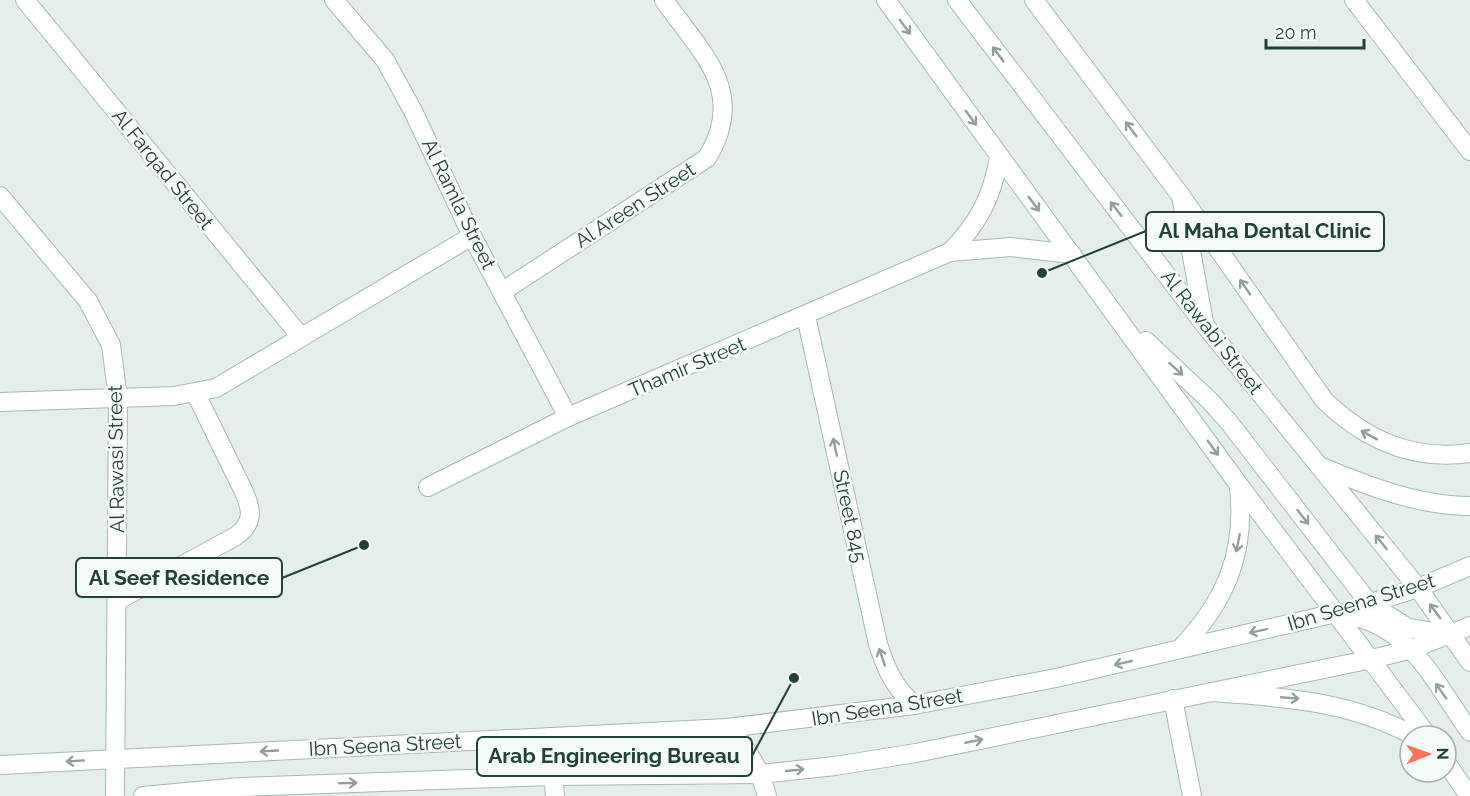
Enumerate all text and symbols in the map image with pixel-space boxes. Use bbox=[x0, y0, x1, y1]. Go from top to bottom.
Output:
scale bar bbox=[1266, 12, 1364, 50]
one-way arrow bbox=[899, 18, 912, 34]
text: 20 m bbox=[1275, 22, 1317, 43]
one-way arrow bbox=[991, 46, 1004, 62]
street label: Al Farqad Street bbox=[107, 104, 219, 234]
one-way arrow bbox=[965, 110, 977, 126]
one-way arrow bbox=[1125, 122, 1138, 138]
street label: Al Ramla Street bbox=[417, 135, 501, 274]
street label: Al Areen Street bbox=[570, 157, 700, 253]
one-way arrow bbox=[1028, 196, 1041, 212]
one-way arrow bbox=[1109, 201, 1122, 217]
callout: Al Maha Dental Clinic bbox=[1146, 212, 1384, 251]
text: Al Maha Dental Clinic bbox=[1159, 218, 1372, 243]
street label: Al Rawabi Street bbox=[1156, 265, 1268, 399]
one-way arrow bbox=[1239, 280, 1251, 296]
street label: Thamir Street bbox=[625, 331, 749, 402]
one-way arrow bbox=[1169, 362, 1184, 376]
street label: Al Rawasi Street bbox=[103, 384, 129, 533]
one-way arrow bbox=[1361, 429, 1378, 441]
one-way arrow bbox=[828, 438, 840, 457]
one-way arrow bbox=[1207, 440, 1219, 456]
street label: Street 845 bbox=[828, 467, 872, 565]
one-way arrow bbox=[1296, 509, 1309, 525]
one-way arrow bbox=[1232, 533, 1243, 552]
one-way arrow bbox=[1375, 534, 1388, 550]
callout: Al Seef Residence bbox=[76, 558, 282, 597]
text: Al Seef Residence bbox=[89, 565, 270, 590]
street label: Ibn Seena Street bbox=[1284, 568, 1438, 636]
one-way arrow bbox=[1428, 604, 1441, 620]
one-way arrow bbox=[1249, 625, 1268, 637]
one-way arrow bbox=[876, 648, 887, 667]
one-way arrow bbox=[1114, 657, 1133, 669]
street label: Ibn Seena Street bbox=[810, 683, 965, 731]
one-way arrow bbox=[1435, 683, 1447, 699]
one-way arrow bbox=[1280, 693, 1300, 704]
north arrow bbox=[1398, 724, 1458, 784]
street label: Ibn Seena Street bbox=[308, 729, 462, 761]
one-way arrow bbox=[963, 735, 983, 746]
callout: Arab Engineering Bureau bbox=[477, 737, 752, 776]
text: Arab Engineering Bureau bbox=[488, 743, 740, 768]
one-way arrow bbox=[260, 745, 280, 756]
text: N bbox=[1433, 747, 1452, 760]
one-way arrow bbox=[65, 755, 85, 766]
one-way arrow bbox=[784, 764, 804, 775]
one-way arrow bbox=[338, 777, 358, 789]

